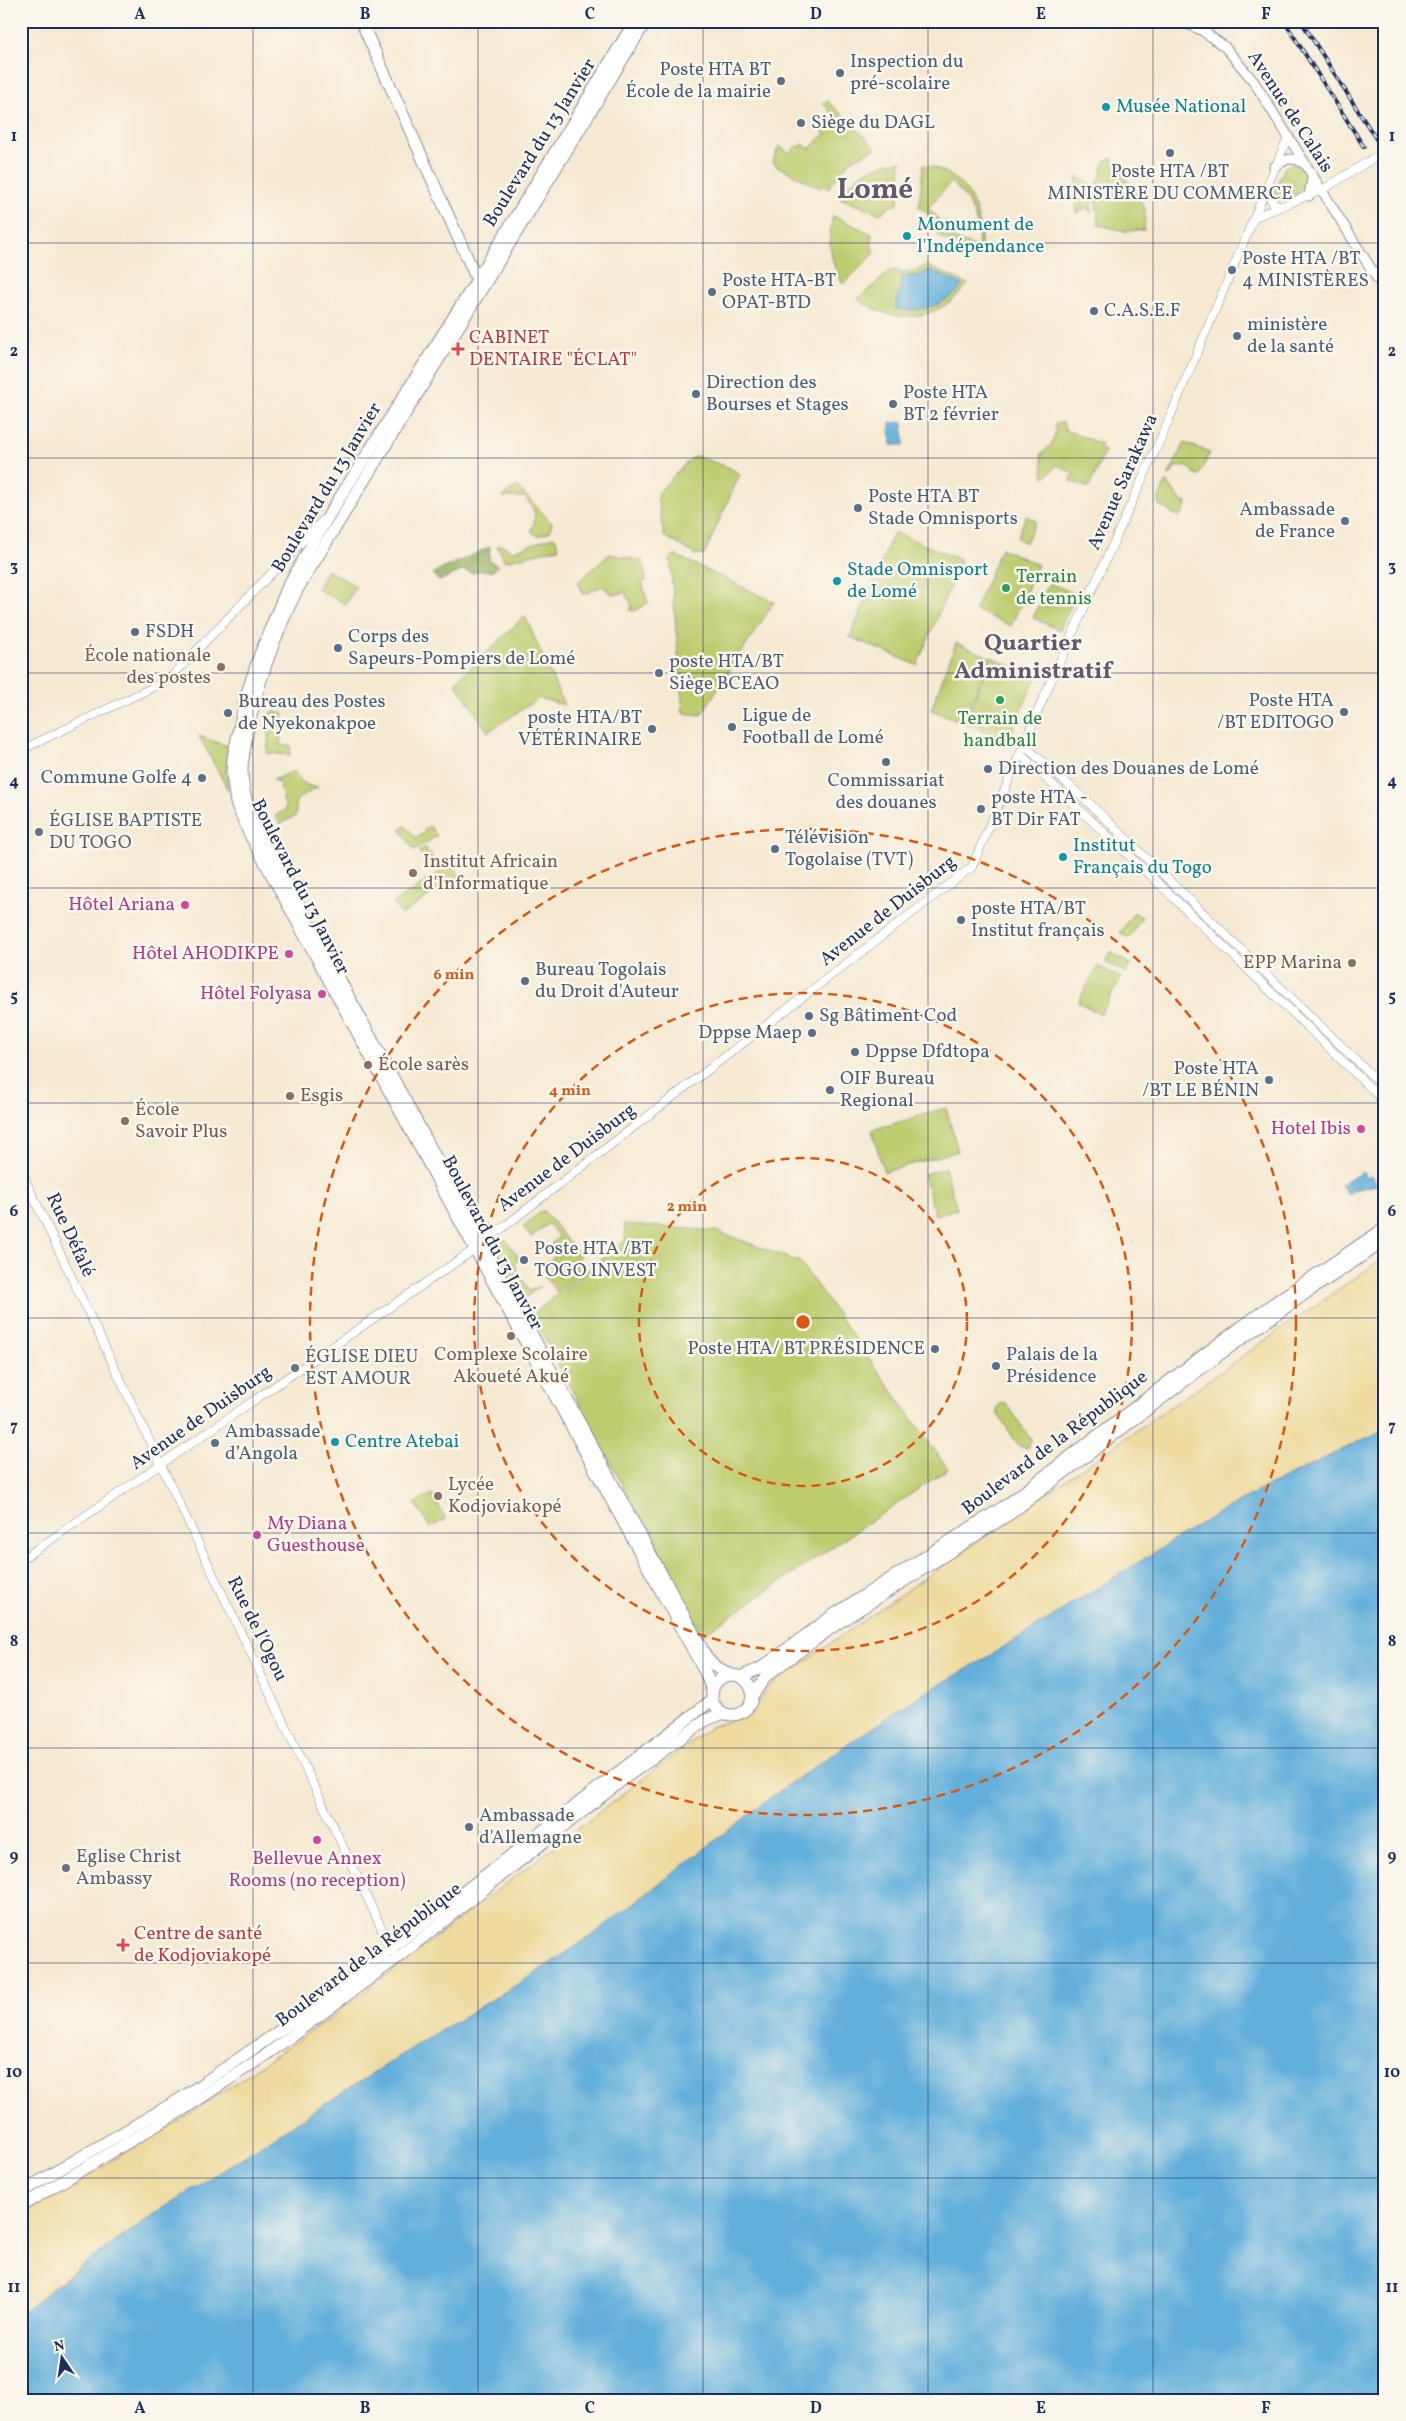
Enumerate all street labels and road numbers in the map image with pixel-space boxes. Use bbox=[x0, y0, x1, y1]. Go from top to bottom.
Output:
street label: Avenue de Calais bbox=[1241, 46, 1339, 178]
street label: Boulevard du 13 Janvier bbox=[477, 54, 603, 232]
street label: Boulevard du 13 Janvier bbox=[266, 398, 388, 578]
street label: Avenue Sarakawa bbox=[1081, 410, 1165, 554]
street label: Boulevard du 13 Janvier bbox=[244, 795, 356, 979]
street label: Avenue de Duisburg bbox=[814, 849, 962, 973]
street label: Avenue de Duisburg bbox=[493, 1097, 641, 1219]
street label: Boulevard du 13 Janvier bbox=[435, 1151, 549, 1335]
street label: Rue Défalé bbox=[39, 1189, 101, 1281]
street label: Avenue de Duisburg bbox=[125, 1360, 277, 1476]
street label: Boulevard de la République bbox=[957, 1364, 1153, 1522]
street label: Rue de l'Ogou bbox=[220, 1572, 294, 1686]
street label: Boulevard de la République bbox=[271, 1876, 467, 2034]

